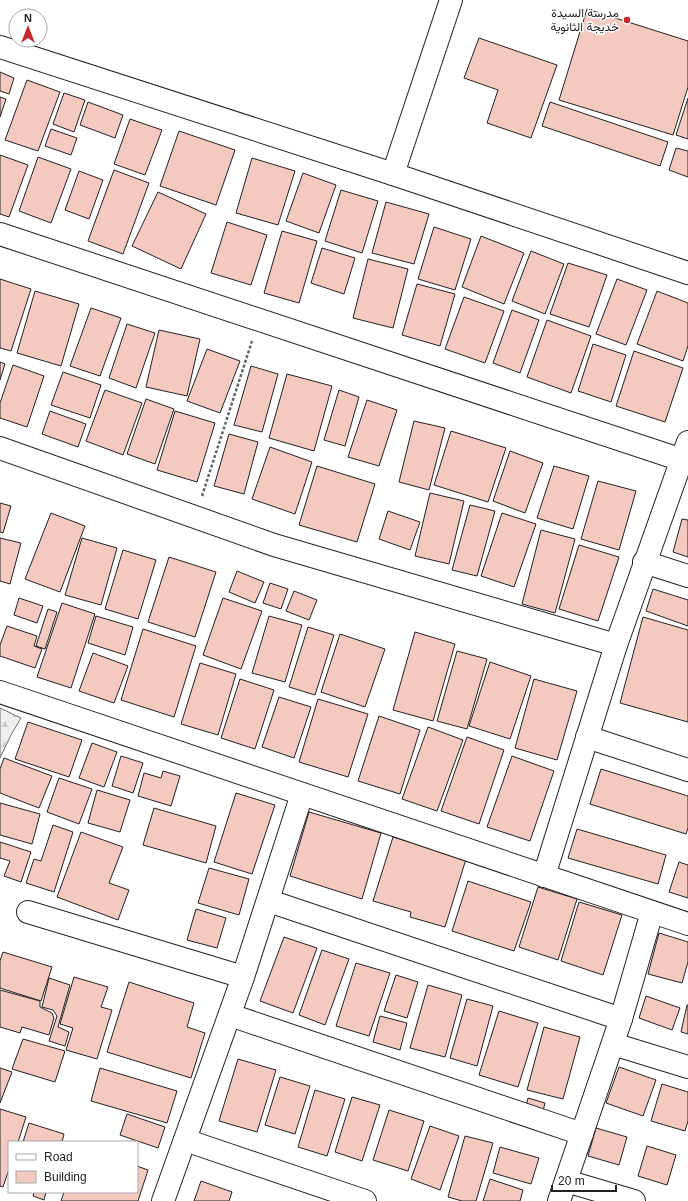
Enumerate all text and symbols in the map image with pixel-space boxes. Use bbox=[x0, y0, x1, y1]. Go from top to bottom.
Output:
place label: مدرسة السيدة خديجة الثانوية bbox=[550, 6, 619, 35]
north arrow bbox=[8, 8, 48, 48]
text: N bbox=[24, 12, 32, 24]
marker: مدرسة السيدة خديجة الثانوية bbox=[622, 15, 632, 25]
legend bbox=[8, 1141, 138, 1193]
text: Road bbox=[44, 1150, 73, 1164]
scale bar bbox=[552, 1167, 616, 1193]
text: Building bbox=[44, 1170, 87, 1184]
text: 20 m bbox=[558, 1174, 585, 1188]

